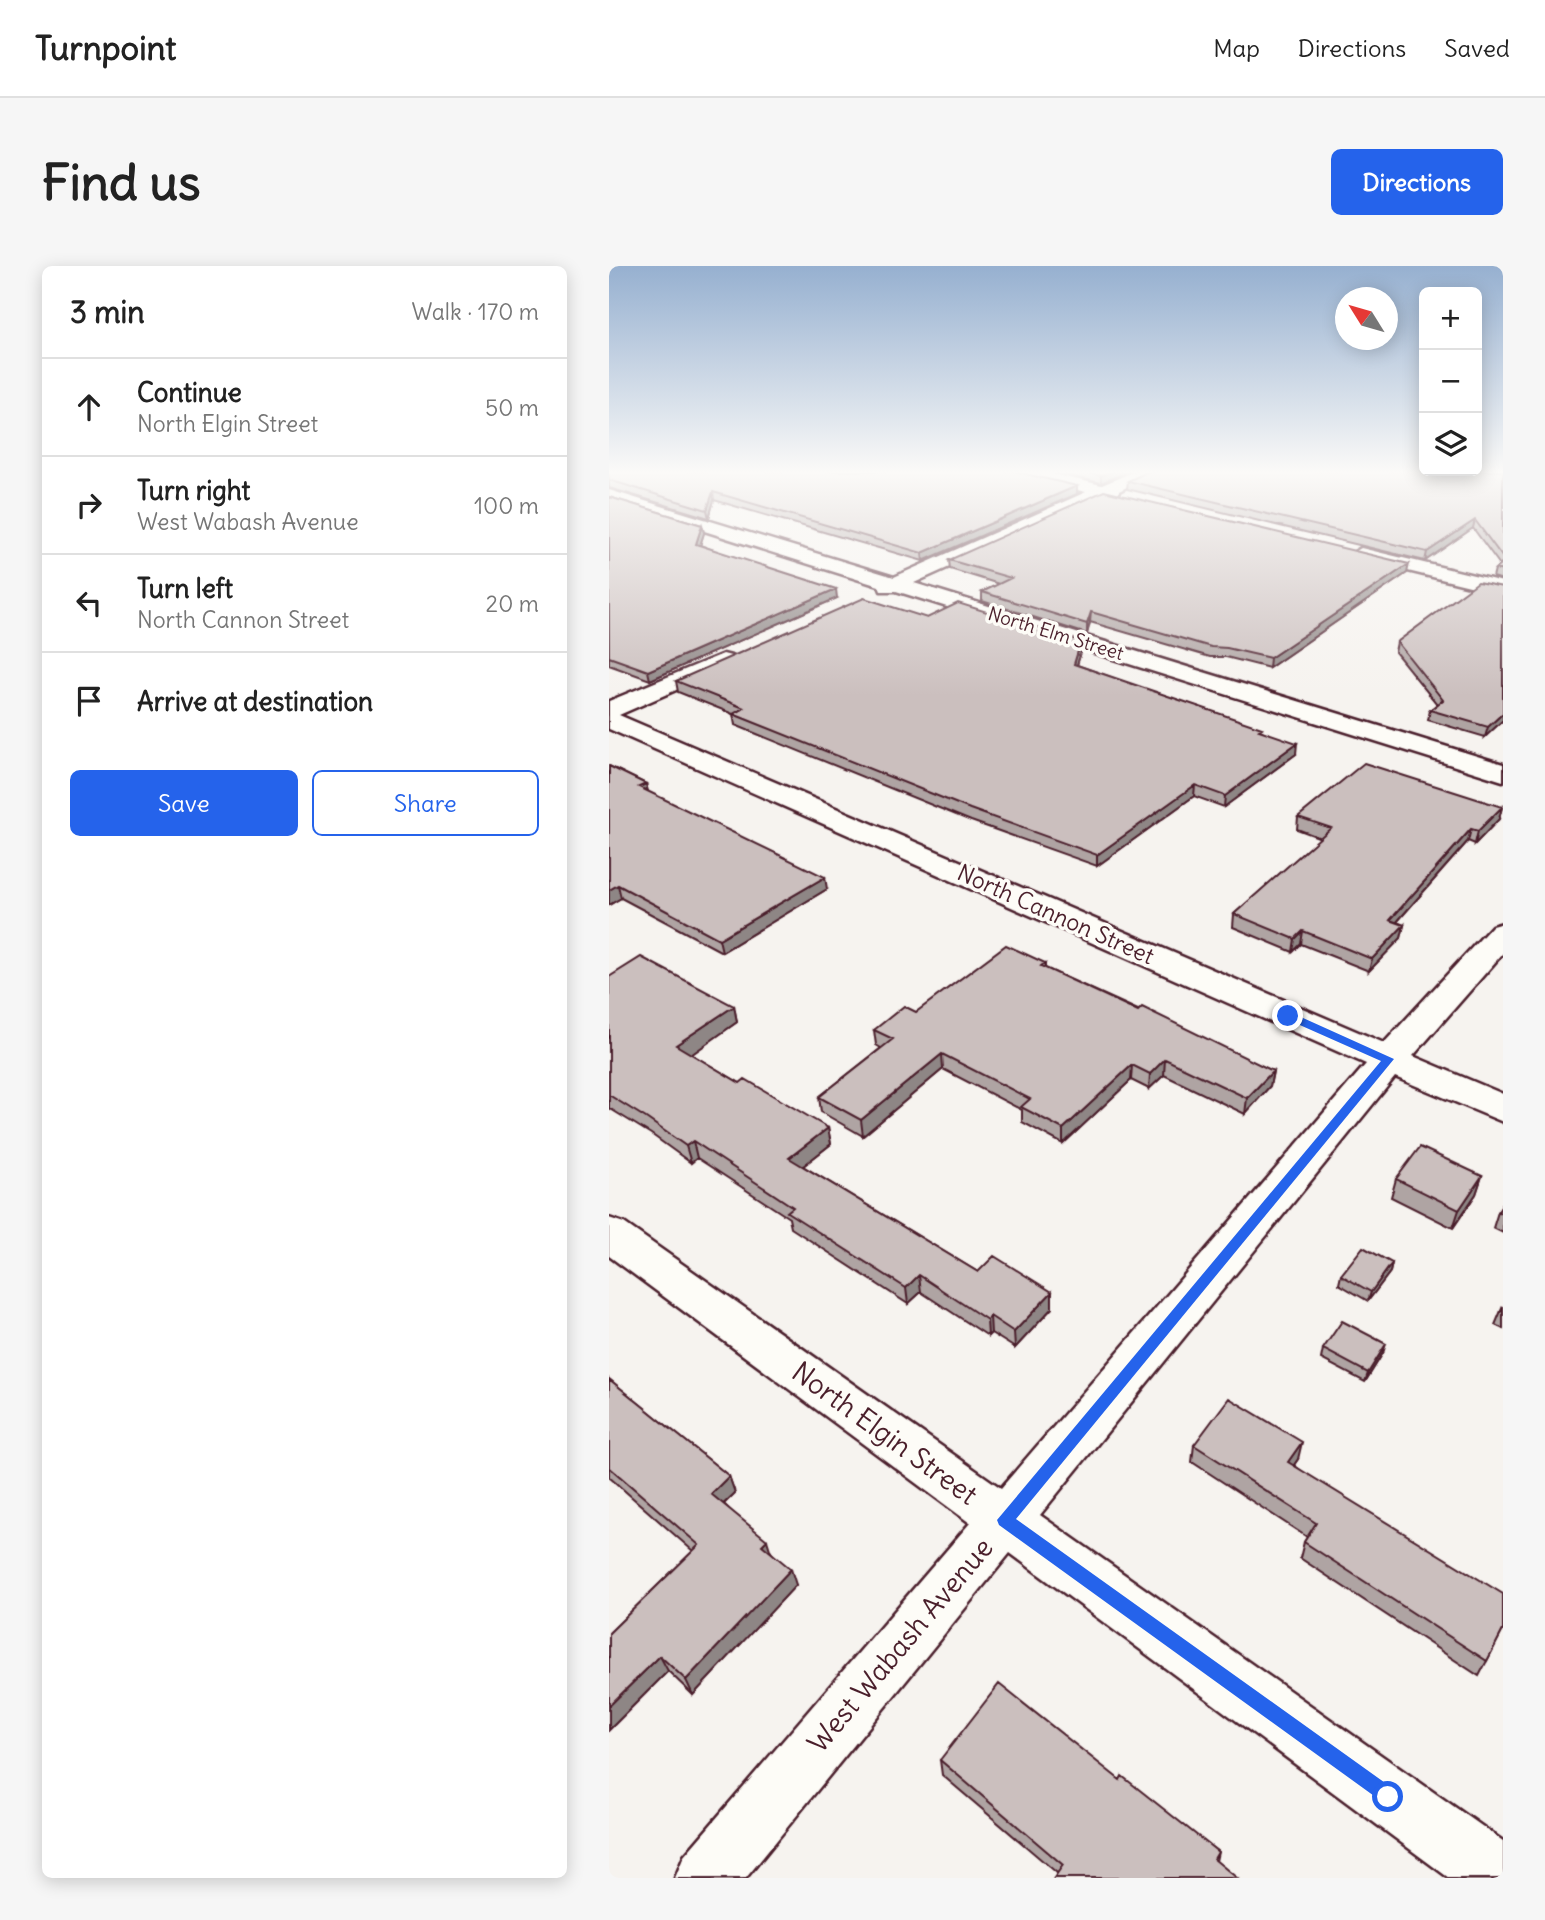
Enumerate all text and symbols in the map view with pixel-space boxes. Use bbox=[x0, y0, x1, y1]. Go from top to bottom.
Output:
text: Turnpoint bbox=[35, 27, 176, 69]
text: Map bbox=[1213, 33, 1260, 63]
text: Directions bbox=[1298, 33, 1406, 63]
text: Saved bbox=[1444, 33, 1510, 63]
button: Directions bbox=[1331, 149, 1503, 215]
text: Find us bbox=[42, 152, 200, 213]
north arrow bbox=[1335, 287, 1398, 350]
map controls bbox=[1419, 287, 1482, 476]
button: + bbox=[1419, 287, 1482, 350]
text: 3 min bbox=[70, 293, 145, 331]
text: Walk · 170 m bbox=[412, 297, 539, 326]
button: − bbox=[1419, 350, 1482, 413]
text: Continue bbox=[137, 376, 242, 409]
icon: ahead bbox=[70, 388, 108, 426]
text: 50 m bbox=[485, 393, 539, 422]
text: North Elgin Street bbox=[137, 409, 318, 438]
button: layers bbox=[1419, 413, 1482, 476]
text: Turn right bbox=[137, 474, 250, 507]
icon: right bbox=[70, 486, 108, 524]
text: 100 m bbox=[474, 491, 539, 520]
text: West Wabash Avenue bbox=[137, 507, 359, 536]
text: Turn left bbox=[137, 572, 233, 605]
icon: left bbox=[70, 584, 108, 622]
text: 20 m bbox=[486, 589, 539, 618]
street label: North Elm Street bbox=[985, 601, 1127, 665]
text: North Cannon Street bbox=[137, 605, 349, 634]
icon: arrive bbox=[70, 682, 108, 720]
text: Arrive at destination bbox=[137, 685, 373, 718]
button: Save bbox=[70, 770, 298, 836]
button: Share bbox=[312, 770, 539, 836]
street label: North Cannon Street bbox=[953, 858, 1159, 971]
route end bbox=[1272, 1000, 1303, 1031]
street label: North Elgin Street bbox=[785, 1354, 985, 1512]
street label: West Wabash Avenue bbox=[800, 1530, 1000, 1760]
route start bbox=[1372, 1781, 1403, 1812]

